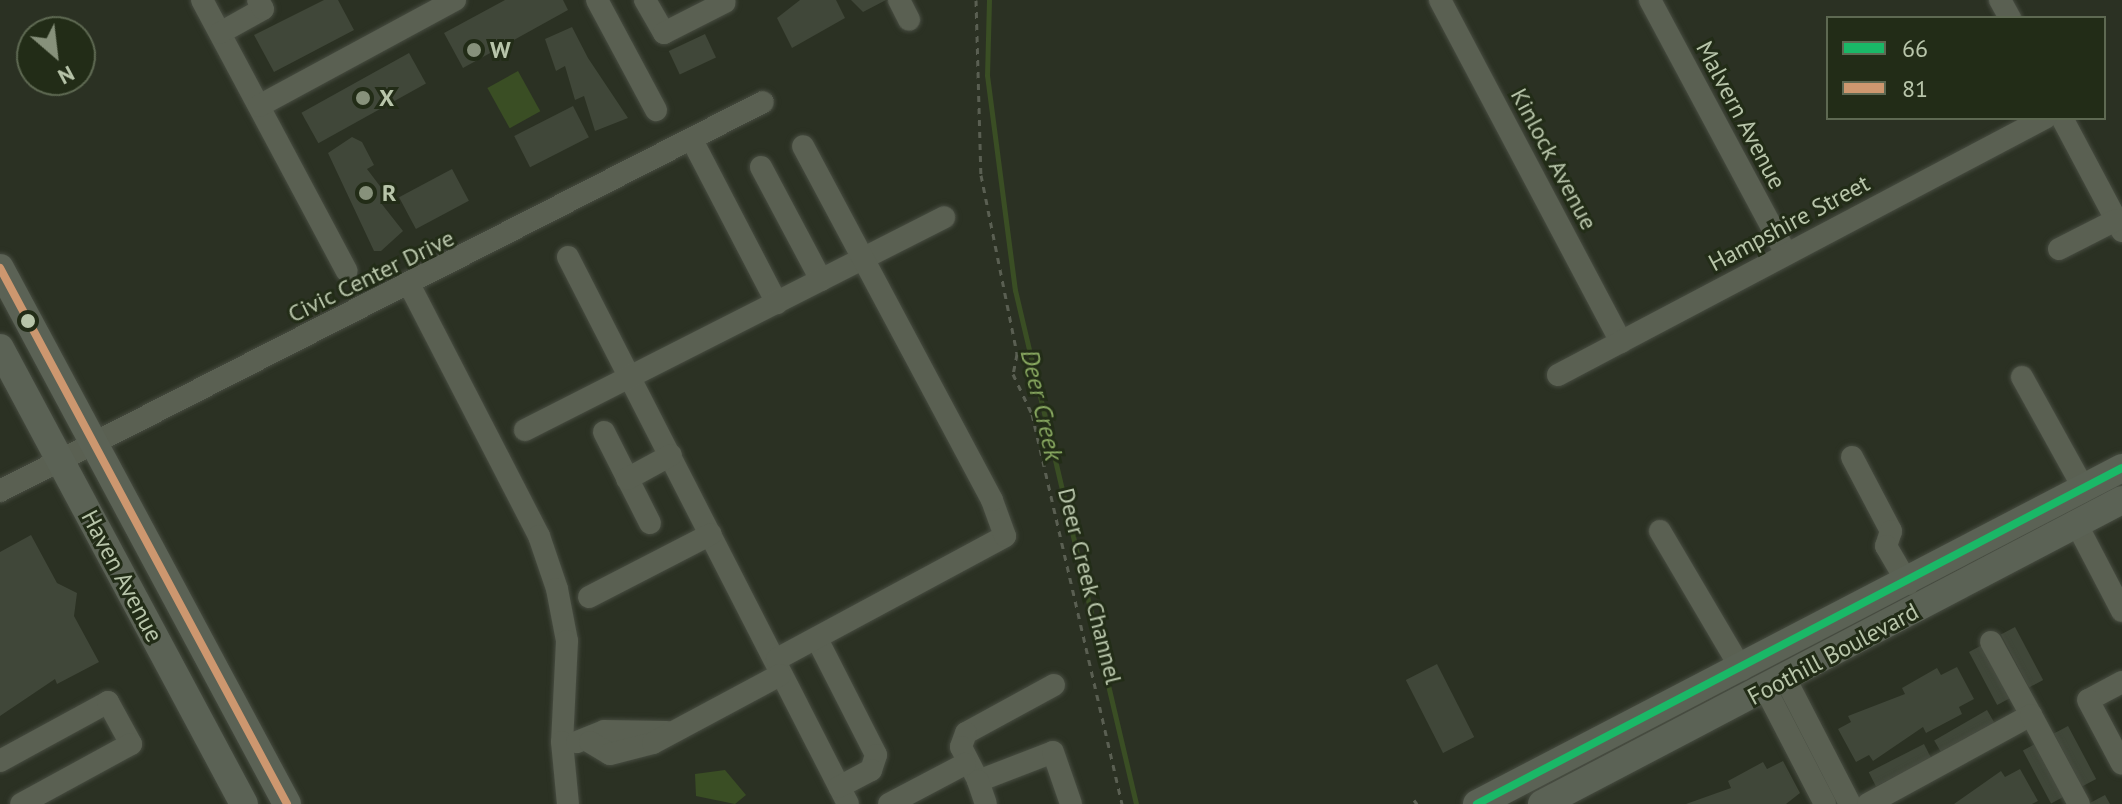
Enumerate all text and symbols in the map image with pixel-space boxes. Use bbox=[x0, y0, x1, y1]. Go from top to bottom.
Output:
north arrow bbox=[16, 16, 96, 96]
legend bbox=[1826, 16, 2106, 120]
text: 66 bbox=[1902, 33, 1928, 64]
place label: W bbox=[490, 36, 511, 64]
street label: Malvern Avenue bbox=[1690, 36, 1792, 194]
marker: W bbox=[465, 41, 483, 59]
text: N bbox=[53, 60, 79, 91]
text: 81 bbox=[1902, 73, 1928, 104]
street label: Kinlock Avenue bbox=[1504, 83, 1604, 235]
place label: X bbox=[379, 84, 394, 112]
marker: X bbox=[354, 89, 372, 107]
street label: Hampshire Street bbox=[1704, 168, 1874, 278]
place label: R bbox=[382, 179, 396, 207]
marker: R bbox=[357, 184, 375, 202]
street label: Civic Center Drive bbox=[283, 223, 459, 329]
unlabelled marker bbox=[20, 313, 36, 329]
water label: Deer Creek bbox=[1014, 346, 1070, 464]
street label: Deer Creek Channel bbox=[1052, 484, 1128, 688]
street label: Haven Avenue bbox=[75, 505, 169, 647]
street label: Foothill Boulevard bbox=[1743, 597, 1923, 711]

